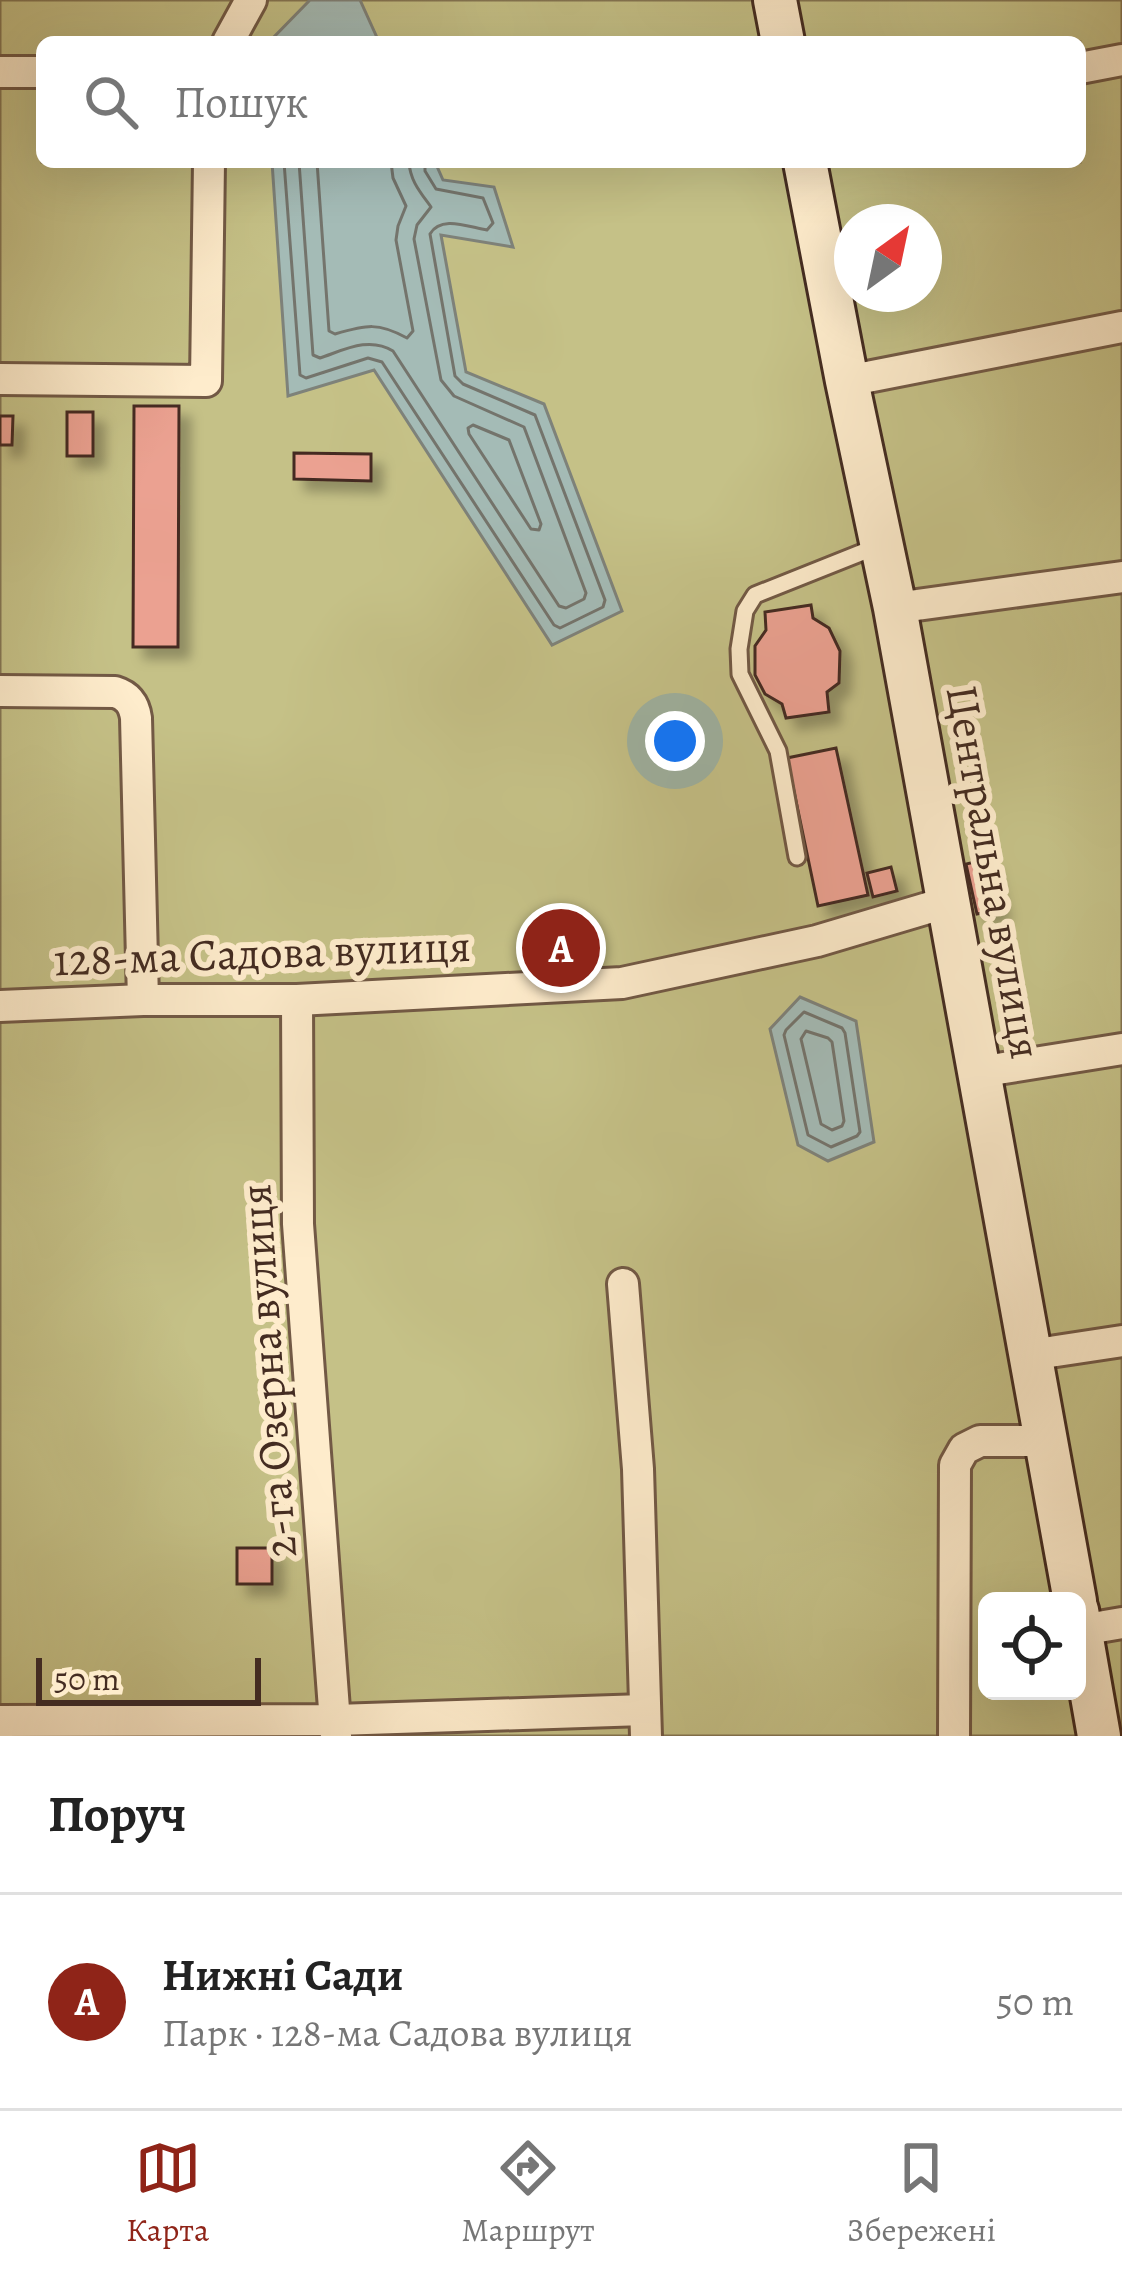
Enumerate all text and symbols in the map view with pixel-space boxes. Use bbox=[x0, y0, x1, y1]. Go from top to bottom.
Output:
search box bbox=[36, 36, 1086, 168]
icon: search bbox=[78, 69, 144, 135]
text: Пошук bbox=[174, 71, 308, 133]
north arrow bbox=[834, 204, 942, 312]
street label: Центральна вулиця bbox=[931, 681, 1057, 1064]
your location bbox=[645, 711, 705, 771]
pin: A bbox=[522, 903, 600, 993]
street label: 128-ма Садова вулиця bbox=[52, 915, 472, 991]
street label: 2-га Озерна вулиця bbox=[224, 1182, 312, 1560]
map controls bbox=[978, 1592, 1086, 1700]
button: locate bbox=[978, 1592, 1086, 1700]
scale bar bbox=[36, 1652, 261, 1705]
text: 50 m bbox=[54, 1656, 120, 1701]
text: Поруч bbox=[48, 1779, 186, 1849]
text: Нижні Сади bbox=[162, 1944, 404, 2006]
text: A bbox=[75, 1975, 99, 2028]
text: 50 m bbox=[996, 1975, 1074, 2028]
text: Парк · 128-ма Садова вулиця bbox=[162, 2006, 633, 2059]
tab: Карта bbox=[126, 2135, 209, 2252]
tab: Маршрут bbox=[461, 2135, 595, 2252]
tab: Збережені bbox=[847, 2135, 996, 2252]

